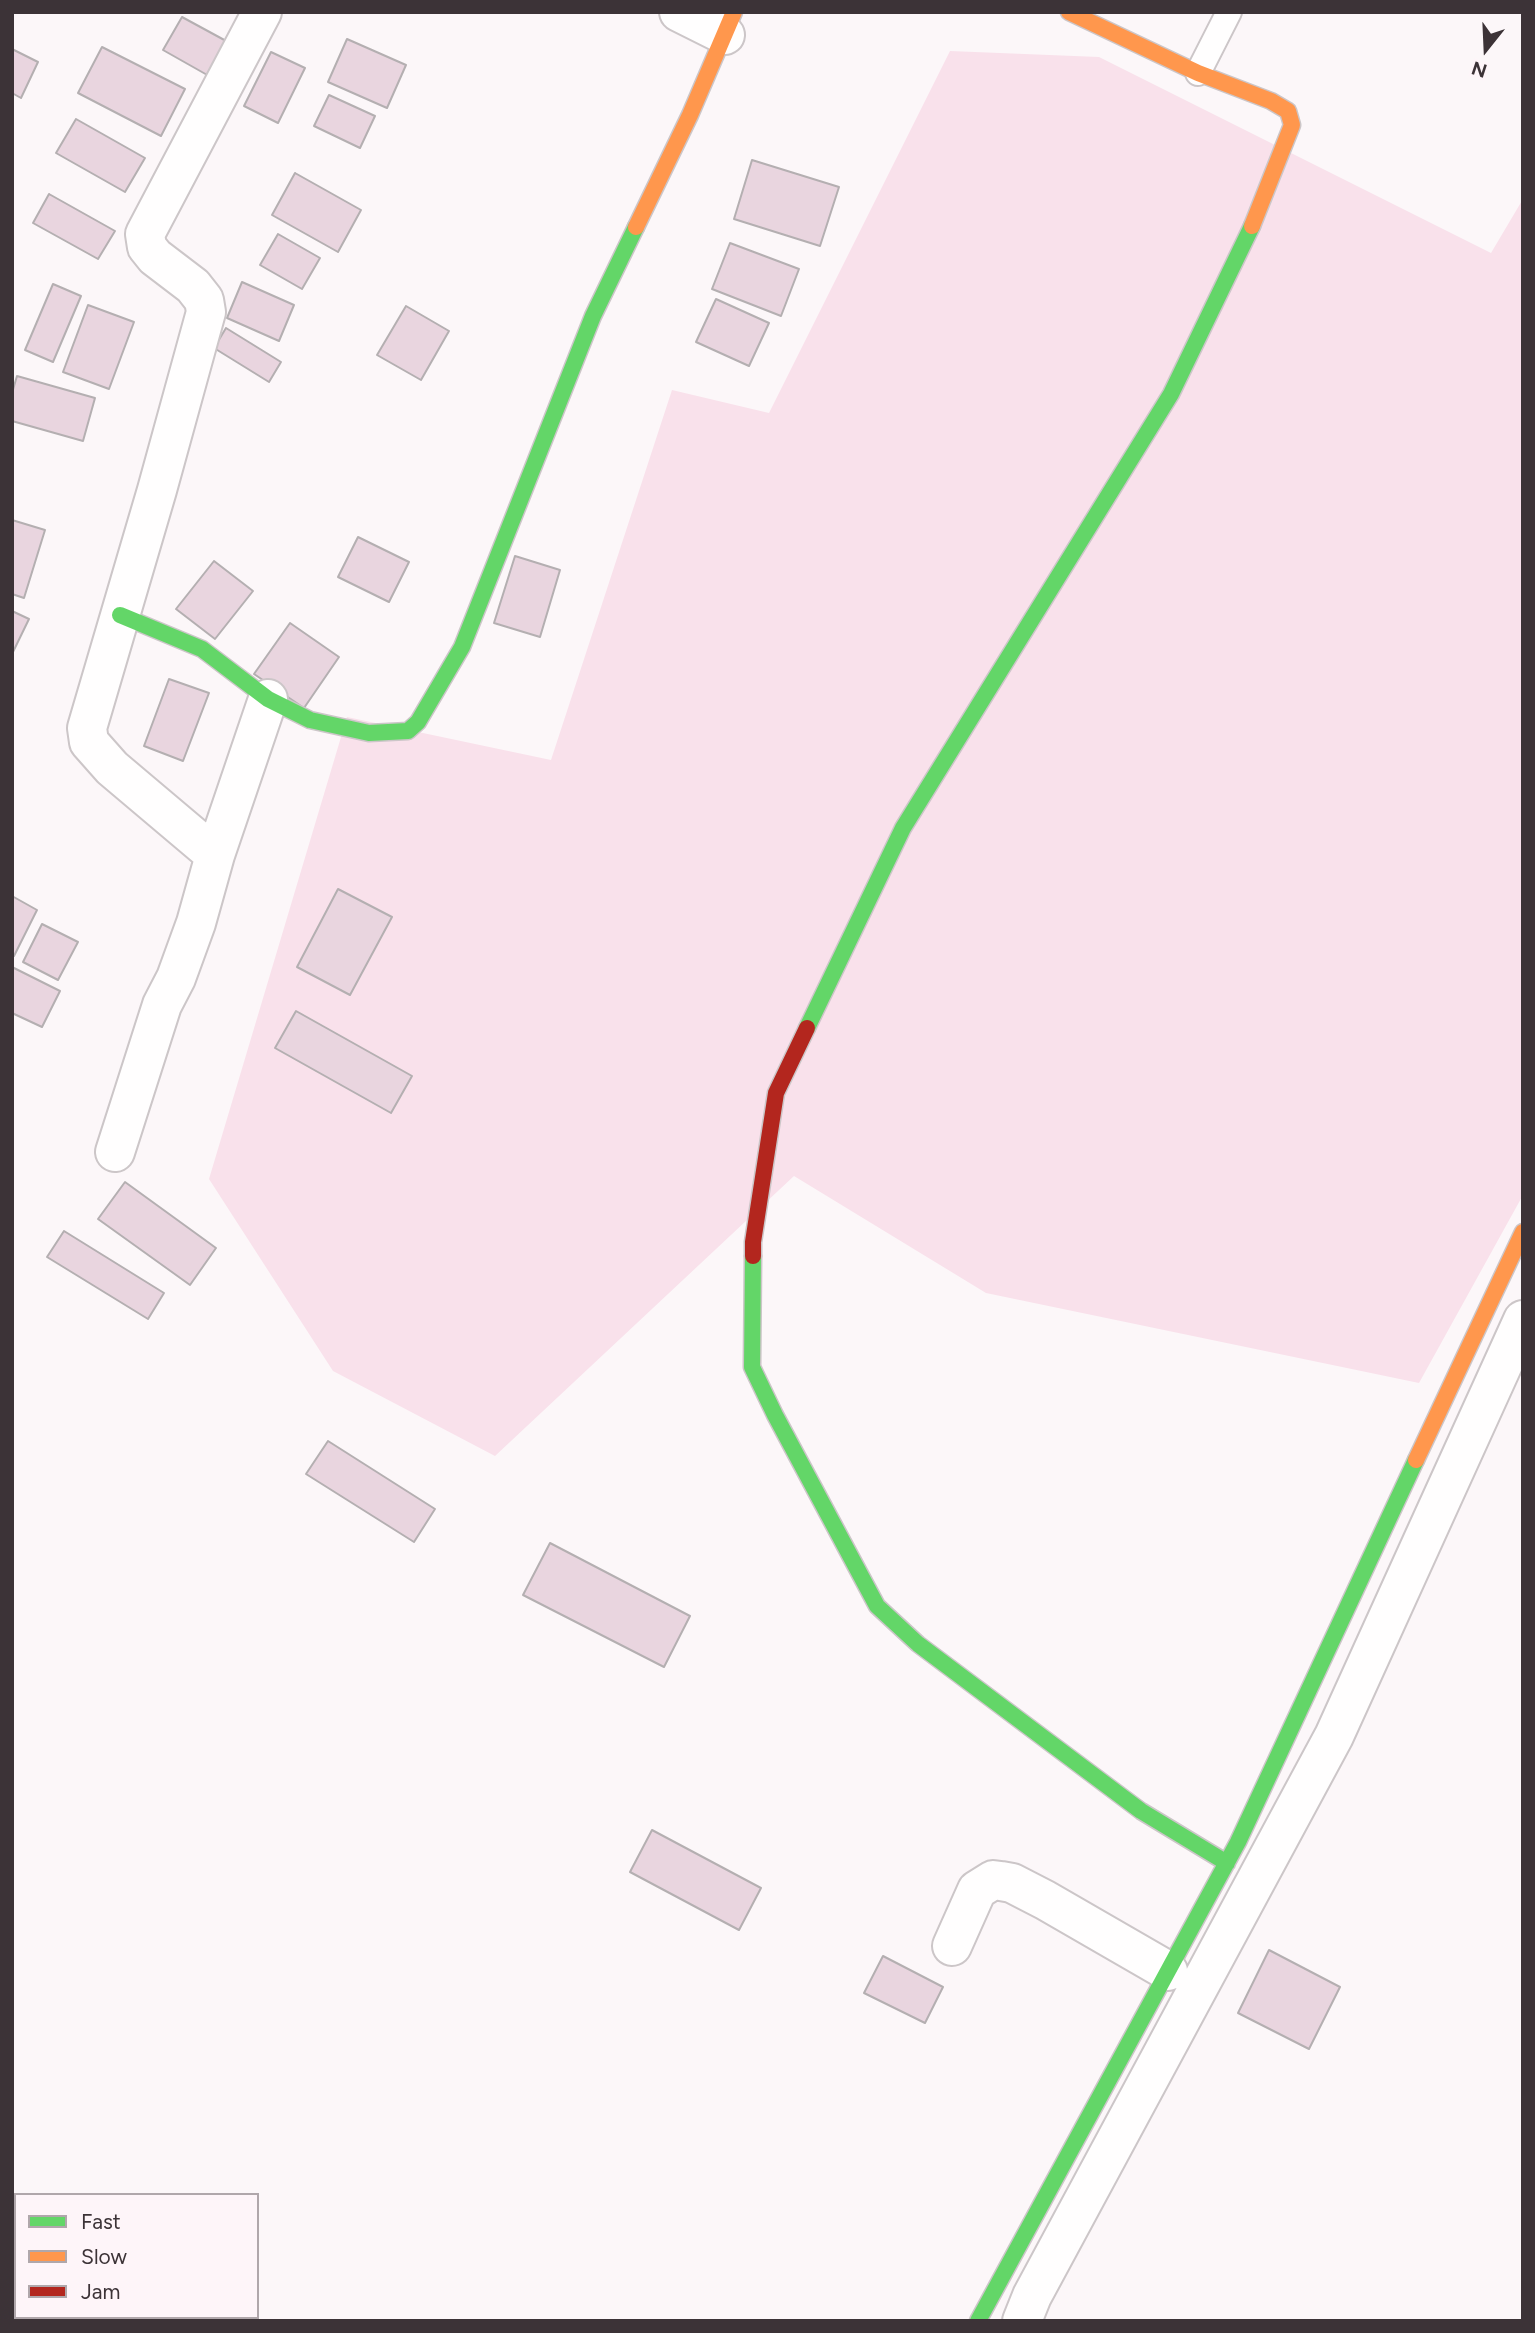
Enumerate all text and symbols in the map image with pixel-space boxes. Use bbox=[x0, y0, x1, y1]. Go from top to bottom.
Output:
north arrow bbox=[1451, 14, 1521, 84]
text: N bbox=[1469, 56, 1490, 83]
legend bbox=[14, 2193, 259, 2319]
text: Fast bbox=[81, 2209, 121, 2234]
text: Slow bbox=[81, 2244, 127, 2269]
text: Jam bbox=[81, 2279, 120, 2304]

